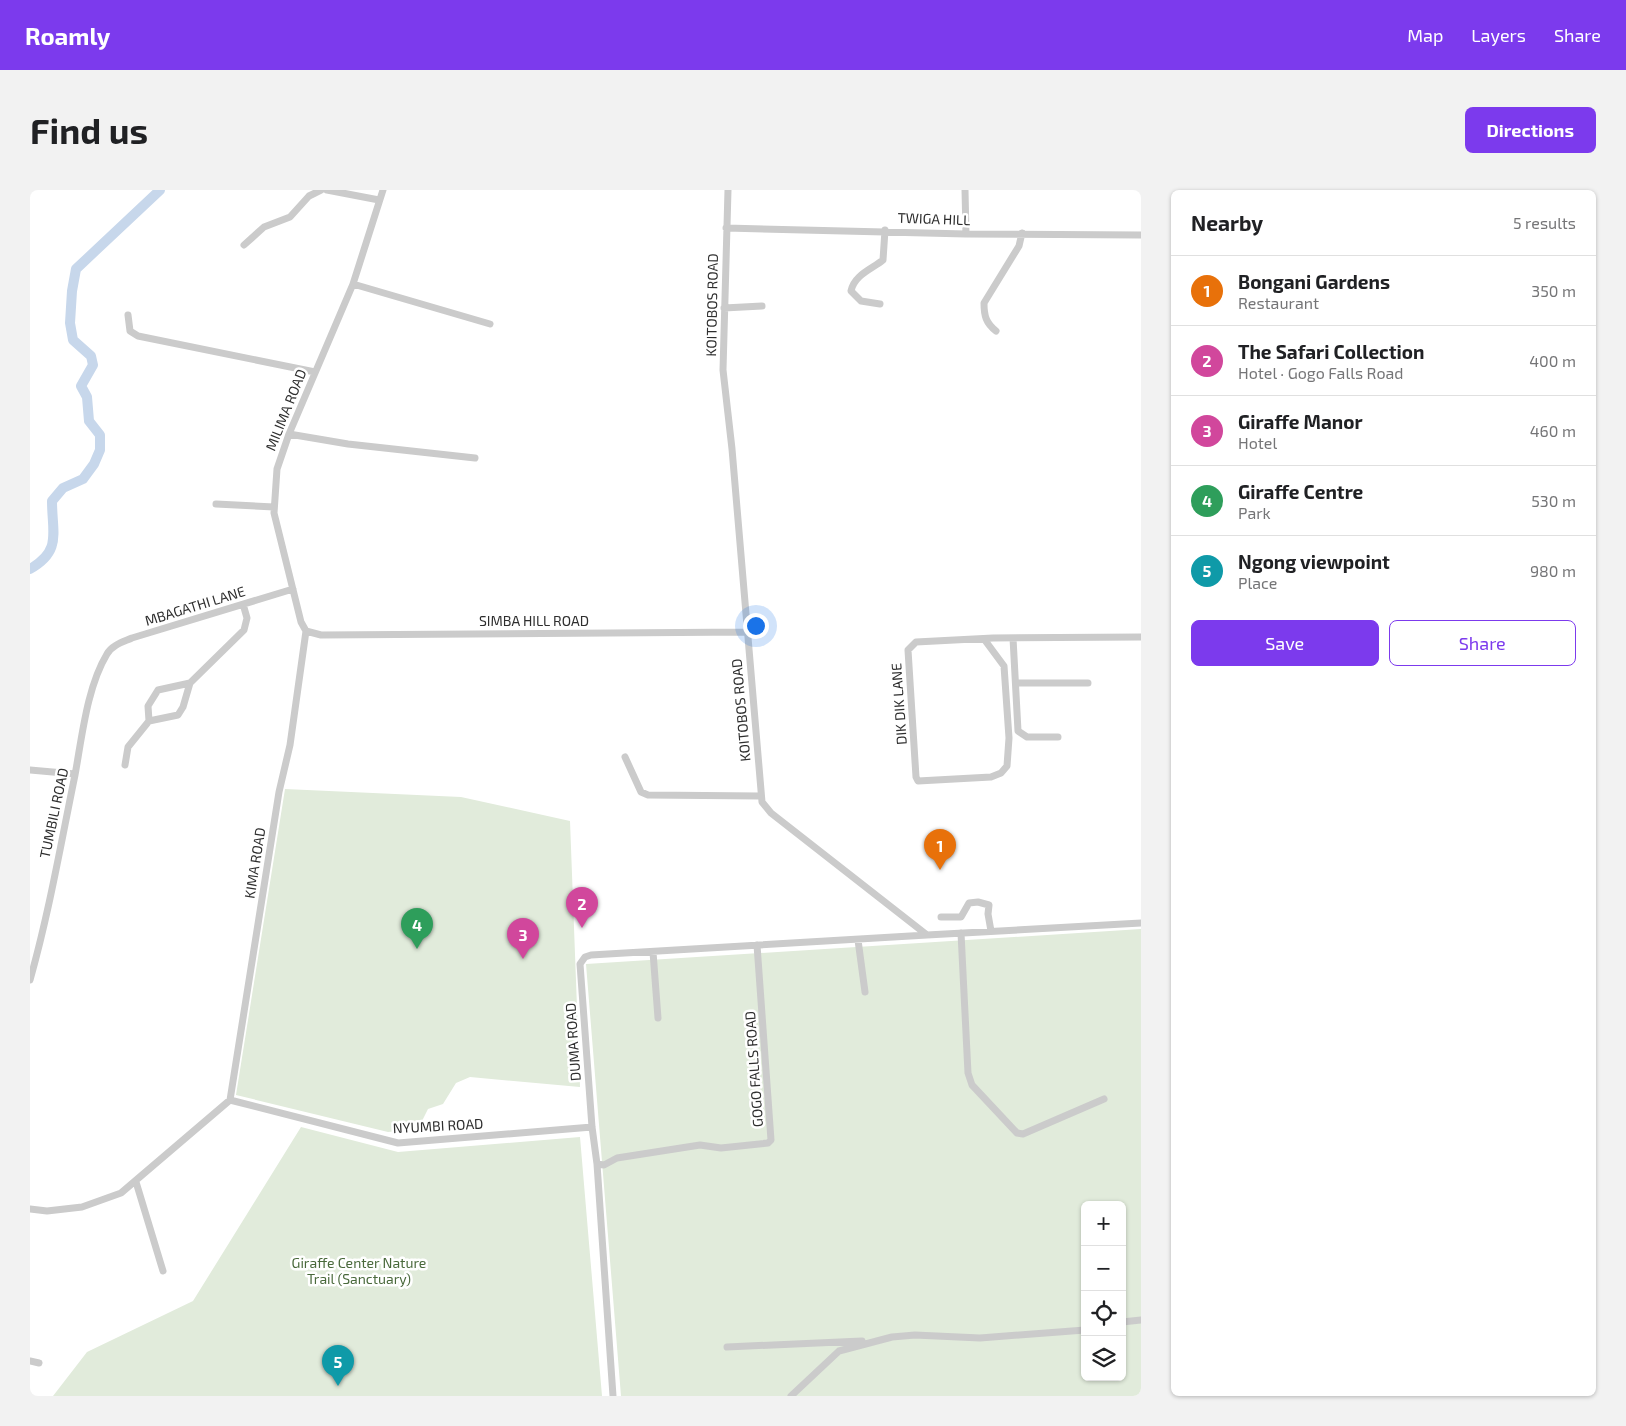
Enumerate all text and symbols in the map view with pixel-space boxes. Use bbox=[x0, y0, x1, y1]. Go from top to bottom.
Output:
text: Roamly bbox=[25, 21, 110, 50]
text: Map bbox=[1407, 24, 1443, 46]
text: Layers bbox=[1471, 24, 1526, 46]
text: Share bbox=[1554, 24, 1601, 46]
button: Directions bbox=[1465, 107, 1596, 153]
text: Find us bbox=[30, 109, 148, 151]
street label: TWIGA HILL bbox=[897, 209, 971, 228]
text: Nearby bbox=[1191, 210, 1263, 235]
text: 5 results bbox=[1513, 213, 1576, 232]
street label: KOITOBOS ROAD bbox=[702, 253, 721, 357]
text: Bongani Gardens bbox=[1238, 270, 1390, 293]
text: 1 bbox=[1204, 281, 1210, 300]
text: 350 m bbox=[1531, 281, 1576, 300]
text: Restaurant bbox=[1238, 293, 1319, 312]
text: The Safari Collection bbox=[1238, 340, 1424, 363]
text: 2 bbox=[1202, 351, 1212, 370]
text: 400 m bbox=[1529, 351, 1576, 370]
text: Hotel · Gogo Falls Road bbox=[1238, 363, 1403, 382]
street label: MILIMA ROAD bbox=[261, 367, 310, 453]
text: Giraffe Manor bbox=[1238, 410, 1363, 433]
text: 3 bbox=[1202, 421, 1212, 440]
text: 460 m bbox=[1530, 421, 1576, 440]
text: Hotel bbox=[1238, 433, 1277, 452]
text: Giraffe Centre bbox=[1238, 480, 1363, 503]
text: 4 bbox=[1202, 491, 1212, 510]
text: 530 m bbox=[1531, 491, 1576, 510]
text: Park bbox=[1238, 503, 1271, 522]
text: Ngong viewpoint bbox=[1238, 550, 1390, 573]
text: 5 bbox=[1203, 561, 1211, 580]
text: 980 m bbox=[1530, 561, 1576, 580]
text: Place bbox=[1238, 573, 1277, 592]
street label: MBAGATHI LANE bbox=[143, 582, 247, 629]
street label: SIMBA HILL ROAD bbox=[479, 612, 589, 629]
your location bbox=[743, 613, 769, 639]
button: Save bbox=[1191, 620, 1379, 666]
button: Share bbox=[1389, 620, 1576, 666]
street label: KOITOBOS ROAD bbox=[728, 658, 753, 762]
street label: DIK DIK LANE bbox=[887, 662, 910, 746]
street label: TUMBILI ROAD bbox=[36, 766, 71, 860]
street label: KIMA ROAD bbox=[241, 826, 269, 900]
pin: 1 bbox=[924, 829, 956, 870]
pin: 2 bbox=[566, 887, 598, 928]
pin: 4 bbox=[401, 908, 433, 949]
pin: 3 bbox=[507, 918, 539, 959]
street label: DUMA ROAD bbox=[561, 1002, 584, 1082]
street label: GOGO FALLS ROAD bbox=[741, 1010, 766, 1128]
street label: NYUMBI ROAD bbox=[392, 1115, 484, 1136]
map controls bbox=[1081, 1201, 1126, 1381]
button: + bbox=[1081, 1201, 1126, 1246]
button: − bbox=[1081, 1246, 1126, 1291]
park label: Giraffe Center Nature Trail (Sanctuary) bbox=[292, 1254, 426, 1287]
button: locate bbox=[1081, 1291, 1126, 1336]
button: layers bbox=[1081, 1336, 1126, 1381]
pin: 5 bbox=[322, 1345, 354, 1386]

